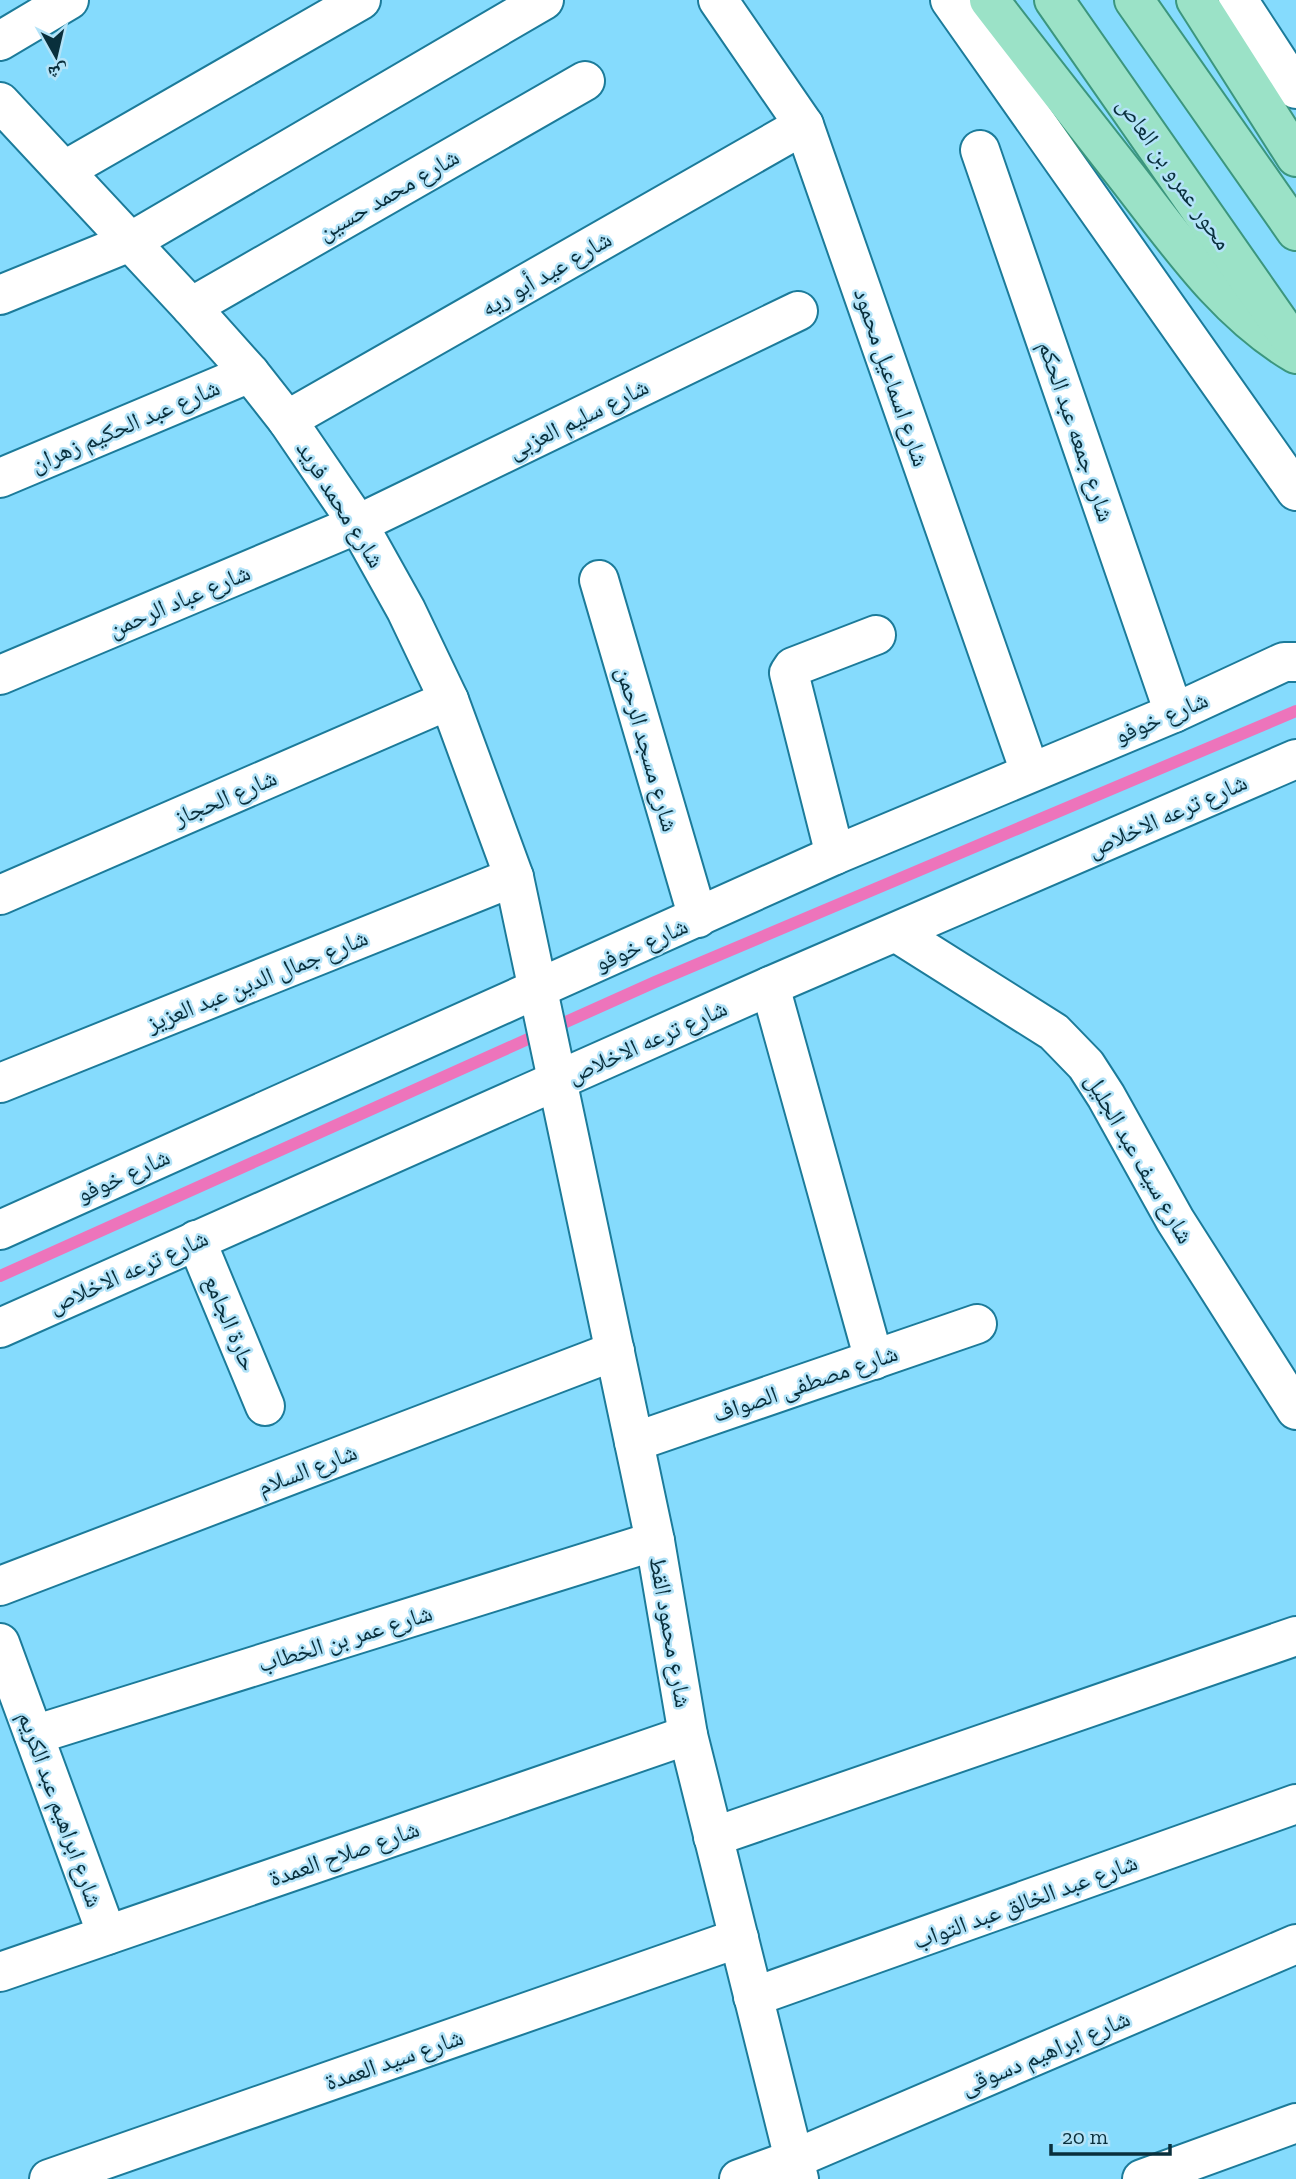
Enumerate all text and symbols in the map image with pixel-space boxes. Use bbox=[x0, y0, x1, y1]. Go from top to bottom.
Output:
north arrow bbox=[21, 21, 91, 91]
text: ش bbox=[47, 60, 70, 85]
street label: محور عمرو بن العاص bbox=[1111, 91, 1239, 255]
street label: شارع محمد حسين bbox=[312, 142, 464, 247]
street label: شارع عيد أبو ريه bbox=[476, 224, 617, 323]
street label: شارع اسماعيل محمود bbox=[847, 284, 936, 470]
street label: شارع جمعه عبد الحكم bbox=[1031, 337, 1121, 526]
street label: شارع سليم العزبى bbox=[503, 371, 654, 466]
street label: شارع عبد الحكيم زهران bbox=[26, 372, 225, 480]
street label: شارع محمد فريد bbox=[290, 435, 391, 573]
street label: شارع عباد الرحمن bbox=[104, 557, 255, 644]
street label: شارع مسجد الرحمن bbox=[610, 663, 685, 835]
street label: شارع خوفو bbox=[1110, 684, 1213, 751]
street label: شارع الحجاز bbox=[168, 762, 281, 833]
street label: شارع ترعه الاخلاص bbox=[1083, 767, 1252, 864]
street label: شارع خوفو bbox=[590, 911, 692, 978]
street label: شارع جمال الدين عبد العزيز bbox=[141, 922, 372, 1039]
street label: شارع ترعه الاخلاص bbox=[563, 993, 732, 1090]
street label: شارع سيف عبد الجليل bbox=[1079, 1068, 1201, 1249]
street label: شارع خوفو bbox=[72, 1142, 174, 1209]
street label: شارع ترعه الاخلاص bbox=[44, 1223, 213, 1320]
street label: حارة الجامع bbox=[197, 1271, 264, 1376]
street label: شارع مصطفى الصواف bbox=[709, 1338, 902, 1429]
street label: شارع السلام bbox=[253, 1437, 362, 1503]
street label: شارع محمود القط bbox=[642, 1554, 699, 1710]
street label: شارع عمر بن الخطاب bbox=[254, 1598, 436, 1679]
street label: شارع ابراهيم عبد الكريم bbox=[10, 1707, 110, 1911]
street label: شارع صلاح العمدة bbox=[265, 1814, 423, 1893]
street label: شارع عبد الخالق عبد التواب bbox=[909, 1847, 1142, 1956]
street label: شارع ابراهيم دسوقى bbox=[956, 2003, 1135, 2103]
street label: شارع سيد العمدة bbox=[321, 2022, 467, 2097]
scale bar bbox=[1051, 2112, 1170, 2156]
text: 20 m bbox=[1062, 2124, 1108, 2149]

